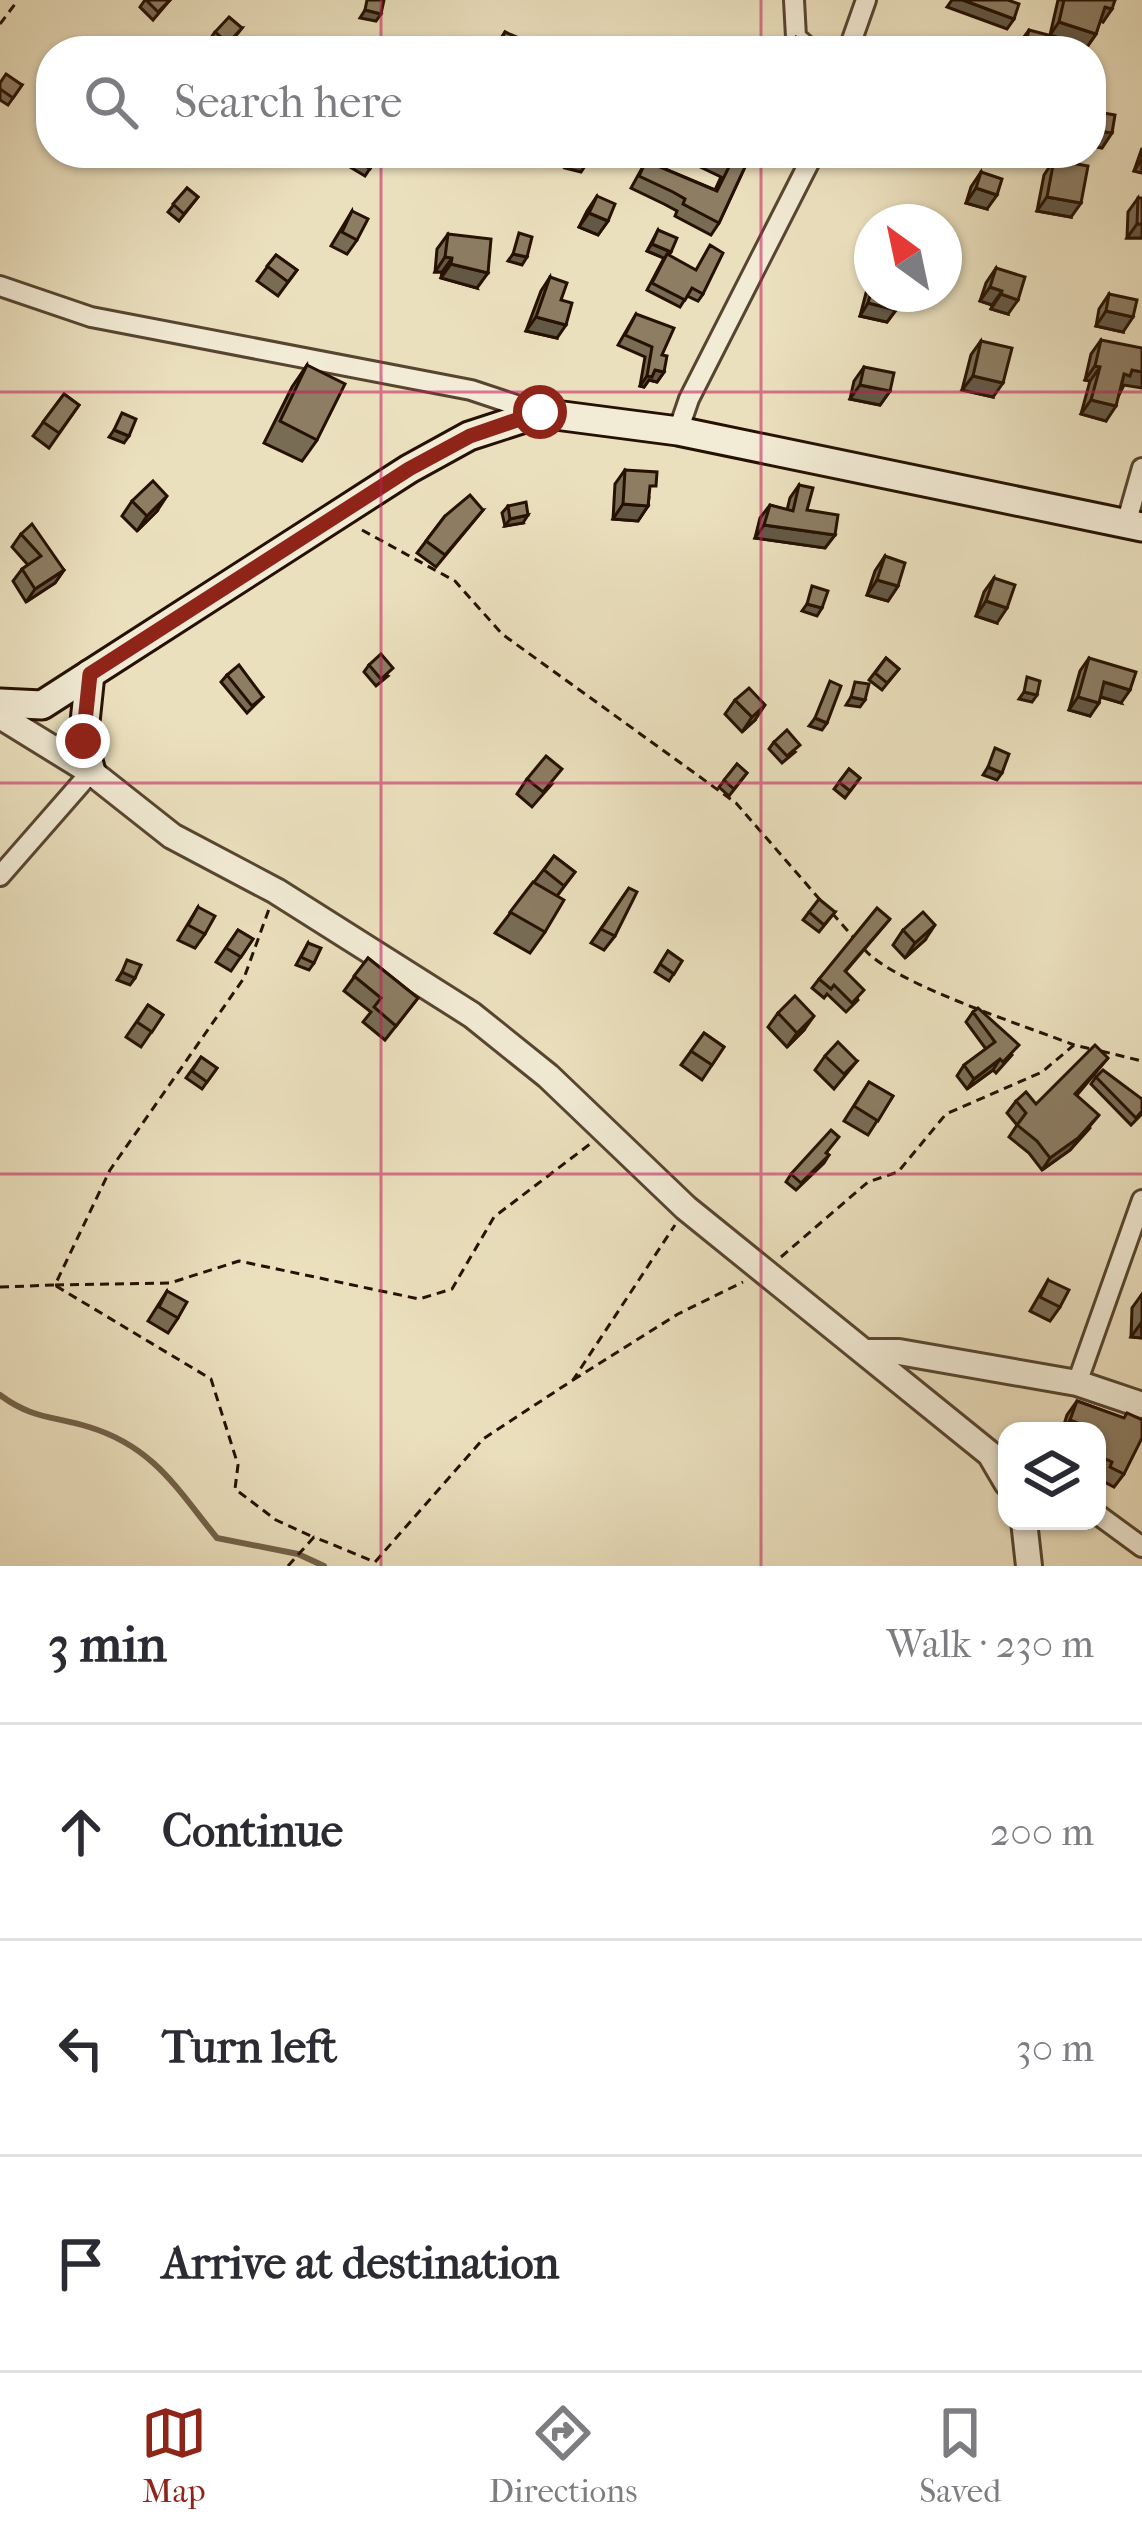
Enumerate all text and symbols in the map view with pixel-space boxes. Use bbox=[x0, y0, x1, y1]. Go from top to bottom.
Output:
search box bbox=[36, 36, 1106, 168]
icon: search bbox=[78, 69, 144, 135]
text: Search here bbox=[174, 76, 402, 129]
north arrow bbox=[854, 204, 962, 312]
route start bbox=[513, 385, 567, 439]
route end bbox=[56, 714, 110, 768]
map controls bbox=[998, 1422, 1106, 1530]
button: layers bbox=[998, 1422, 1106, 1530]
text: 3 min bbox=[48, 1614, 167, 1674]
text: Walk · 230 m bbox=[887, 1621, 1094, 1667]
icon: ahead bbox=[48, 1799, 114, 1865]
text: Continue bbox=[162, 1805, 343, 1858]
text: 200 m bbox=[990, 1809, 1094, 1855]
icon: left bbox=[48, 2015, 114, 2081]
text: Turn left bbox=[162, 2021, 337, 2074]
text: 30 m bbox=[1016, 2025, 1094, 2071]
icon: arrive bbox=[48, 2231, 114, 2297]
text: Arrive at destination bbox=[162, 2237, 559, 2290]
tab: Map bbox=[141, 2400, 207, 2511]
tab: Directions bbox=[489, 2400, 637, 2511]
tab: Saved bbox=[919, 2400, 1001, 2511]

